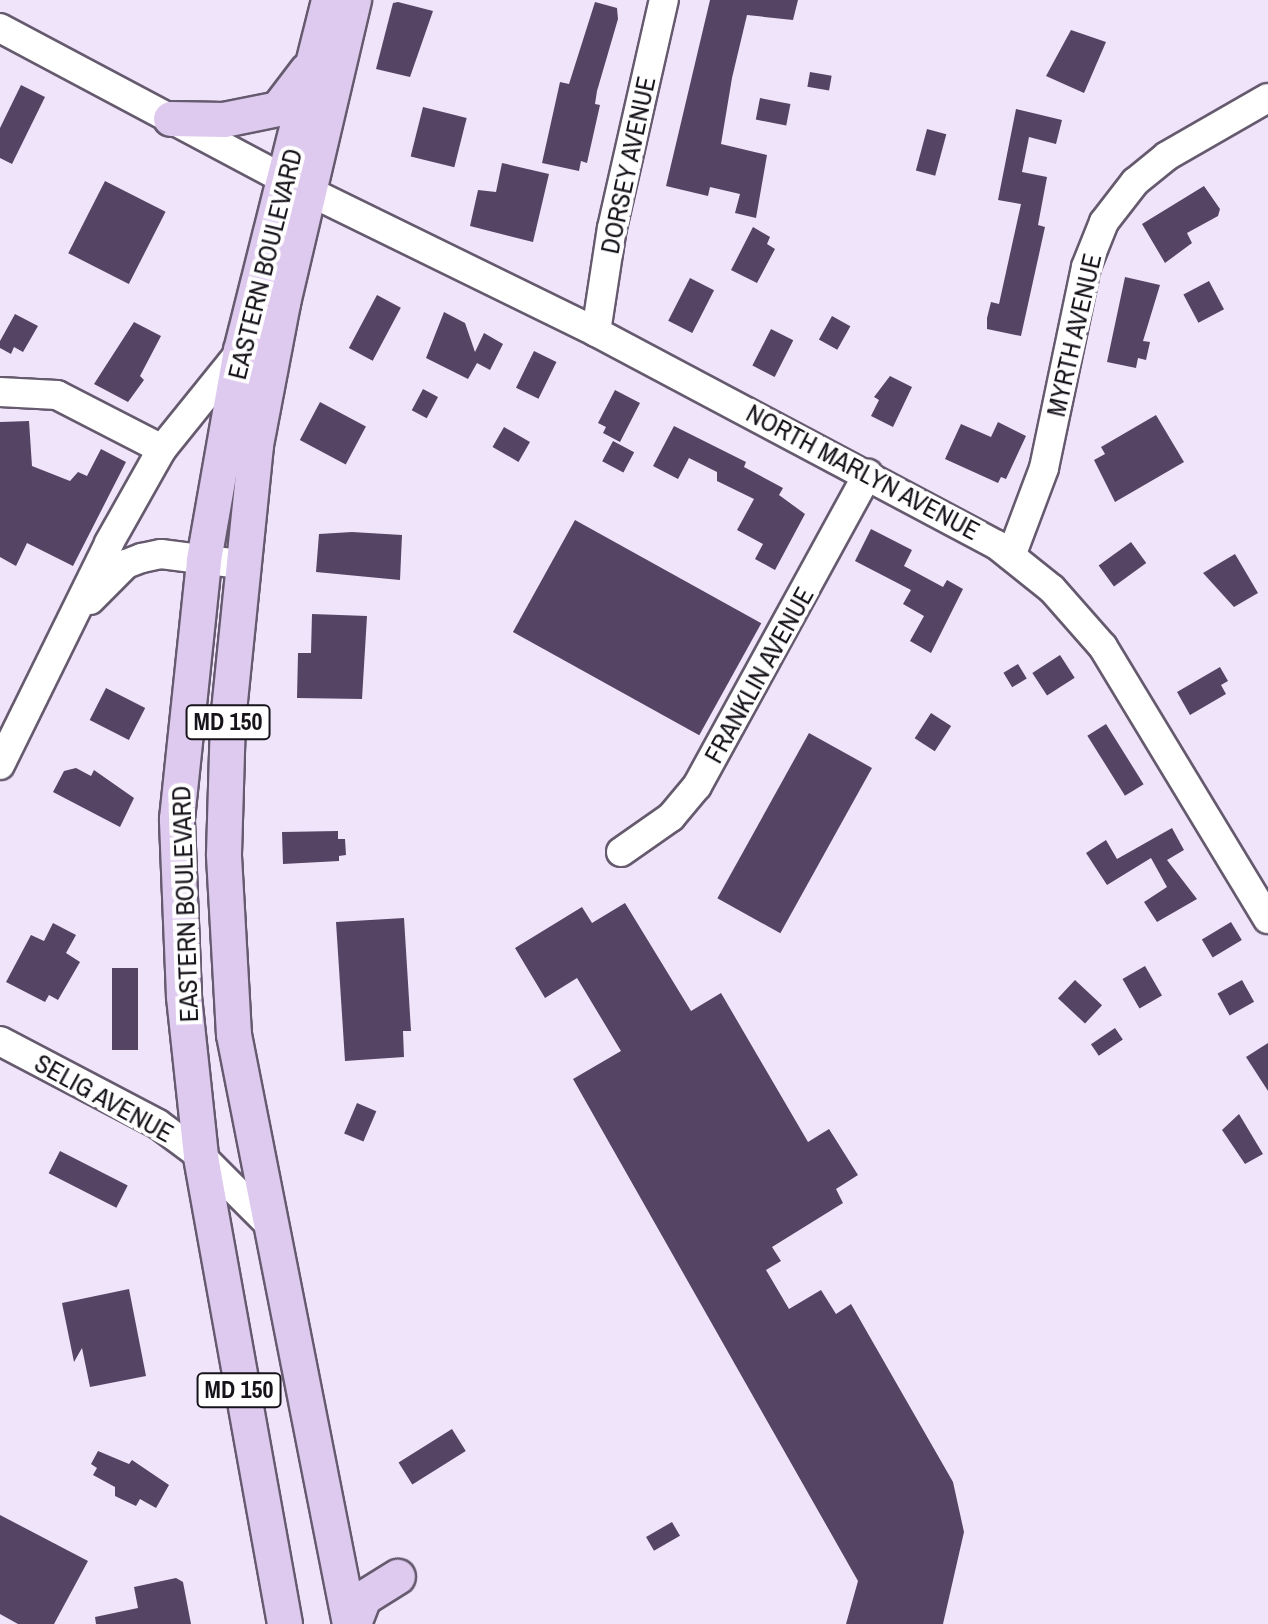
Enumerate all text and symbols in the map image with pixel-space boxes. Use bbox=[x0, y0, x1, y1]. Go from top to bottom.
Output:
street label: DORSEY AVENUE bbox=[594, 73, 662, 257]
street label: EASTERN BOULEVARD bbox=[221, 145, 309, 383]
street label: MYRTH AVENUE bbox=[1040, 250, 1108, 420]
street label: NORTH MARLYN AVENUE bbox=[741, 397, 985, 547]
street label: FRANKLIN AVENUE bbox=[697, 581, 821, 769]
road number: MD 150 bbox=[184, 702, 272, 742]
street label: EASTERN BOULEVARD bbox=[165, 785, 205, 1023]
street label: SELIG AVENUE bbox=[29, 1047, 179, 1149]
road number: MD 150 bbox=[195, 1370, 283, 1410]

